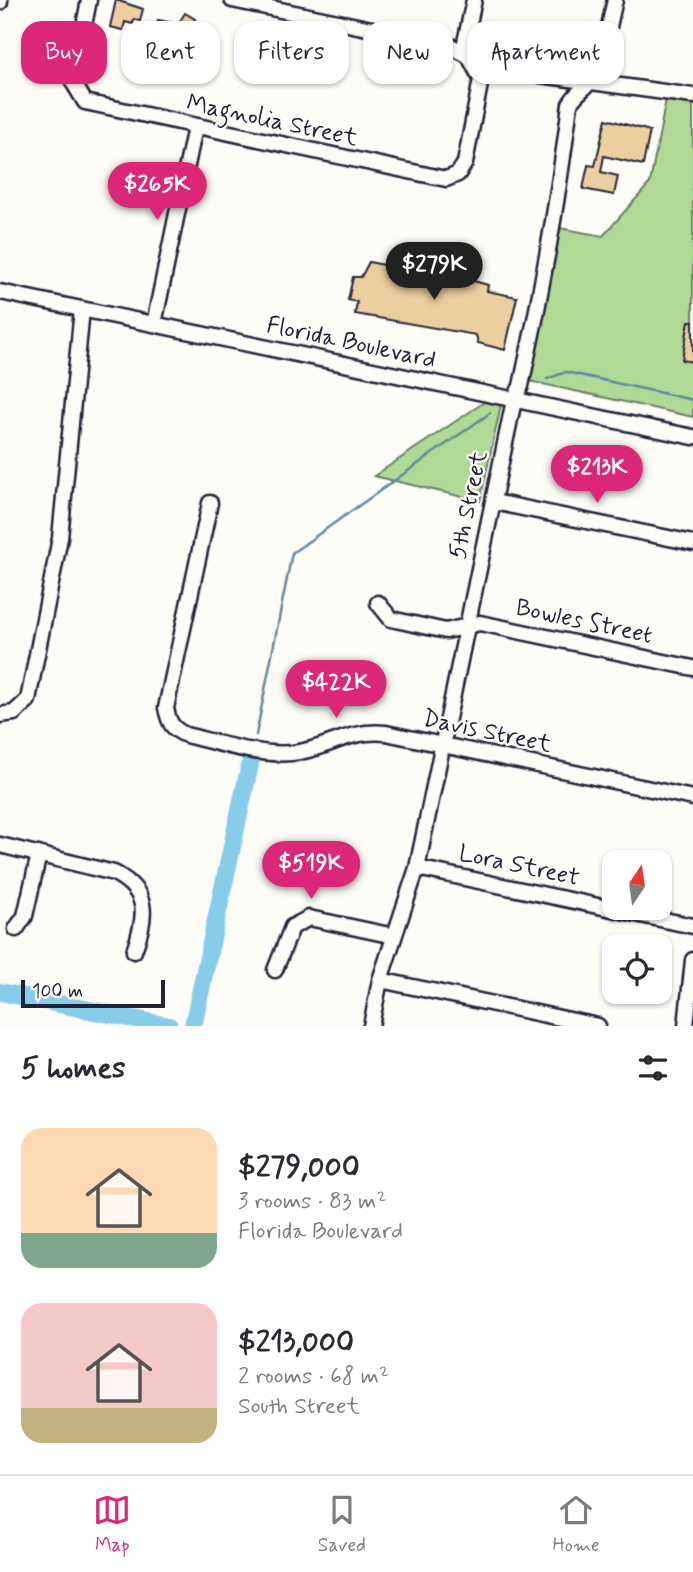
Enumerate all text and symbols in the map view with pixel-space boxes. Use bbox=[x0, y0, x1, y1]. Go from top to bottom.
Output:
chip: Buy bbox=[21, 21, 107, 84]
chip: Rent bbox=[121, 21, 220, 84]
chip: Filters bbox=[234, 21, 349, 84]
chip: New bbox=[363, 21, 453, 84]
chip: Apartment bbox=[467, 21, 624, 84]
street label: Magnolia Street bbox=[183, 88, 360, 157]
pin: $265K bbox=[108, 162, 206, 222]
text: $265K bbox=[124, 170, 190, 200]
pin: $279K bbox=[385, 243, 483, 302]
text: $279K bbox=[402, 250, 466, 280]
street label: Florida Boulevard bbox=[264, 310, 438, 376]
pin: $213K bbox=[548, 446, 646, 505]
street label: 5th Street bbox=[442, 448, 496, 562]
text: $213K bbox=[567, 453, 627, 483]
street label: Bowles Street bbox=[513, 592, 655, 652]
pin: $422K bbox=[287, 660, 385, 720]
text: $422K bbox=[302, 668, 371, 698]
street label: Davis Street bbox=[420, 703, 554, 761]
street label: Lora Street bbox=[456, 838, 582, 894]
pin: $519K bbox=[262, 842, 360, 901]
text: $519K bbox=[278, 849, 344, 879]
north arrow bbox=[602, 850, 672, 920]
map controls bbox=[602, 850, 672, 1004]
button: locate bbox=[602, 934, 672, 1004]
scale bar bbox=[21, 977, 164, 1009]
text: 100 m bbox=[32, 979, 83, 1004]
text: 5 homes bbox=[21, 1049, 126, 1088]
icon: filters bbox=[634, 1049, 672, 1087]
text: $279,000 bbox=[238, 1148, 360, 1187]
icon: home bbox=[77, 1156, 161, 1240]
text: 3 rooms · 83 m² bbox=[238, 1187, 386, 1217]
text: Florida Boulevard bbox=[238, 1217, 403, 1247]
text: $213,000 bbox=[238, 1323, 354, 1362]
icon: home bbox=[77, 1331, 161, 1415]
text: 2 rooms · 68 m² bbox=[238, 1362, 389, 1392]
text: South Street bbox=[238, 1392, 360, 1422]
tab: Map bbox=[93, 1491, 131, 1558]
tab: Saved bbox=[318, 1491, 366, 1558]
tab: Home bbox=[552, 1491, 600, 1558]

